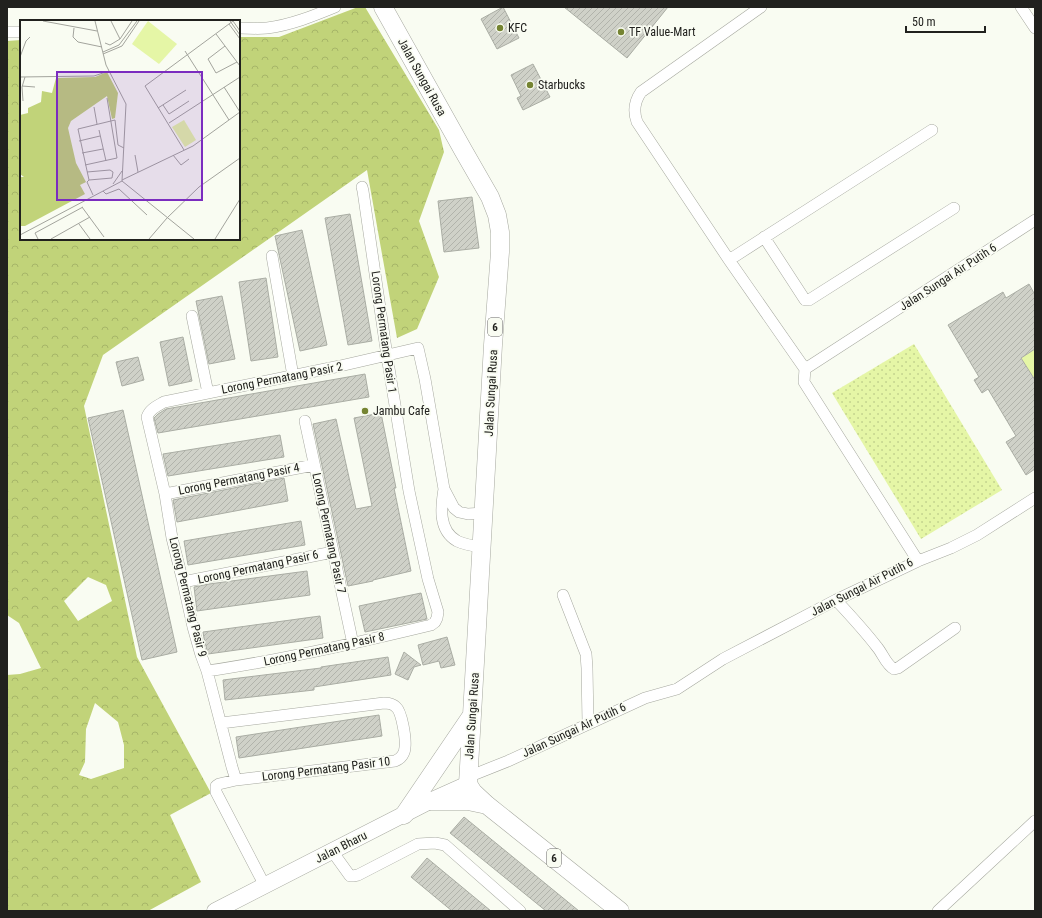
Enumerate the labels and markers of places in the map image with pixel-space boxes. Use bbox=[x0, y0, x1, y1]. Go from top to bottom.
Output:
place label: KFC bbox=[508, 21, 527, 35]
marker: KFC bbox=[495, 23, 505, 33]
place label: TF Value-Mart bbox=[629, 25, 696, 39]
marker: TF Value-Mart bbox=[616, 27, 626, 37]
place label: Starbucks bbox=[538, 78, 585, 92]
marker: Starbucks bbox=[525, 80, 535, 90]
place label: Jambu Cafe bbox=[373, 404, 430, 418]
marker: Jambu Cafe bbox=[360, 406, 370, 416]

